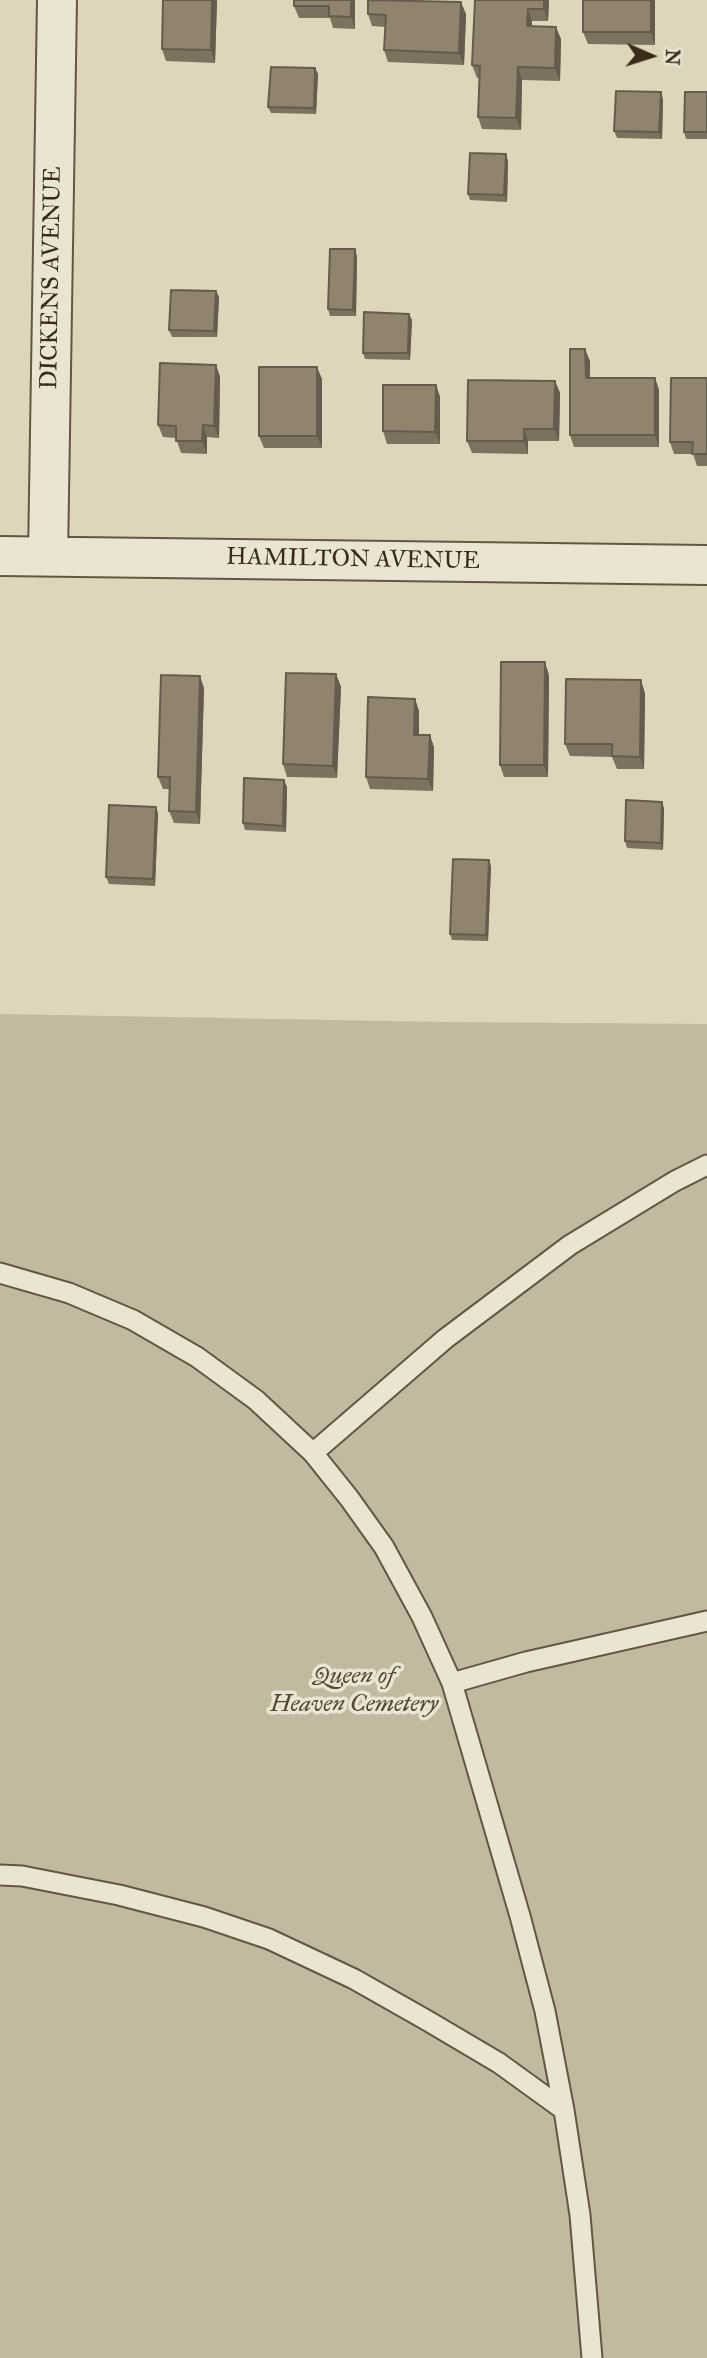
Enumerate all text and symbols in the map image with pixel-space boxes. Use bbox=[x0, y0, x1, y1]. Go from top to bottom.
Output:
north arrow bbox=[616, 21, 686, 91]
text: N bbox=[661, 48, 684, 66]
street label: DICKENS AVENUE bbox=[36, 166, 68, 390]
street label: HAMILTON AVENUE bbox=[226, 543, 480, 577]
park label: Queen of Heaven Cemetery bbox=[270, 1663, 438, 1719]

